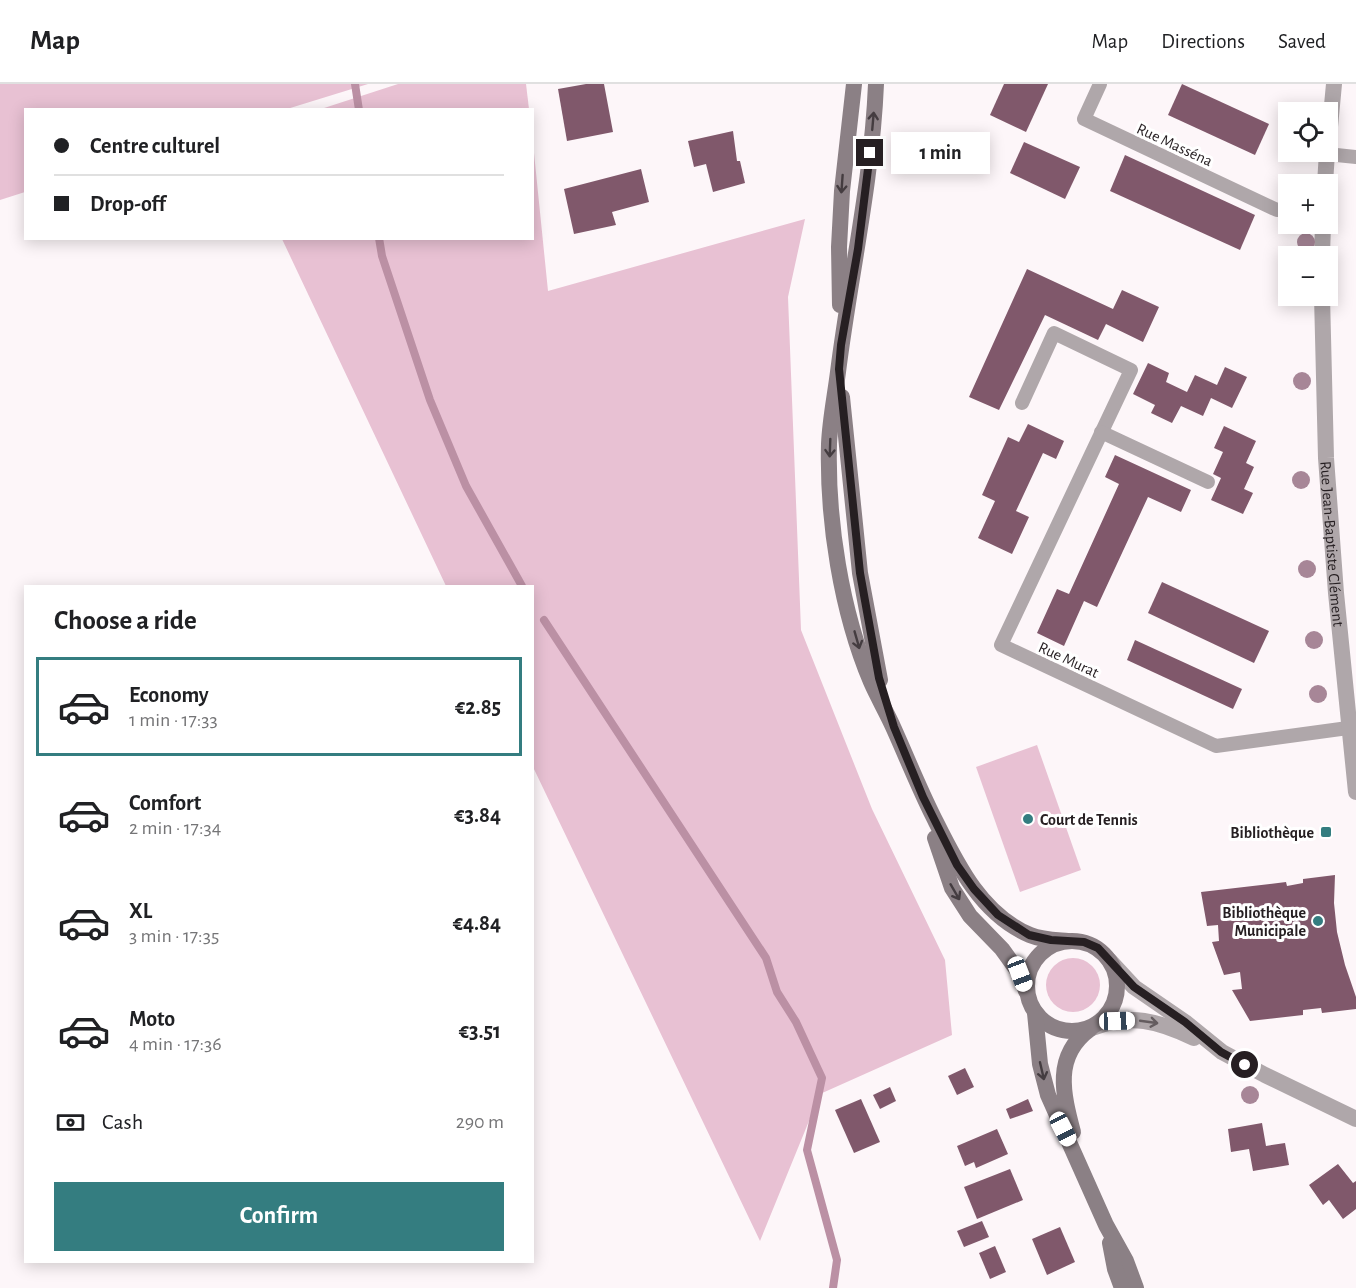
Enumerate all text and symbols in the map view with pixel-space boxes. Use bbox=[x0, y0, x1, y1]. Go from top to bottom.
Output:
text: Map bbox=[30, 27, 80, 55]
text: Map bbox=[1092, 31, 1128, 52]
text: Directions bbox=[1161, 31, 1245, 52]
text: Saved bbox=[1278, 31, 1326, 52]
map controls bbox=[1278, 102, 1338, 306]
button: locate bbox=[1278, 102, 1338, 162]
one-way arrow bbox=[868, 112, 879, 132]
street label: Rue Masséna bbox=[1134, 120, 1215, 169]
callout: 1 min bbox=[891, 132, 990, 174]
text: Centre culturel bbox=[90, 135, 220, 157]
route end bbox=[856, 139, 883, 166]
text: 1 min bbox=[919, 143, 962, 163]
one-way arrow bbox=[837, 173, 848, 193]
button: + bbox=[1278, 174, 1338, 234]
text: Drop-off bbox=[90, 193, 166, 215]
button: − bbox=[1278, 246, 1338, 306]
one-way arrow bbox=[824, 438, 835, 458]
street label: Rue Jean-Baptiste Clément bbox=[1317, 460, 1346, 627]
text: Choose a ride bbox=[54, 607, 197, 634]
one-way arrow bbox=[852, 630, 863, 649]
street label: Rue Murat bbox=[1036, 639, 1101, 681]
icon: car bbox=[57, 680, 111, 734]
text: Economy bbox=[129, 684, 209, 706]
text: €2.85 bbox=[455, 696, 501, 718]
text: 1 min · 17:33 bbox=[129, 710, 218, 730]
icon: car bbox=[57, 788, 111, 842]
text: Comfort bbox=[129, 792, 201, 814]
text: €3.84 bbox=[454, 804, 501, 826]
marker: Court de Tennis bbox=[1021, 812, 1035, 826]
place label: Court de Tennis bbox=[1040, 812, 1138, 828]
text: 2 min · 17:34 bbox=[129, 818, 221, 838]
place label: Bibliothèque bbox=[1230, 825, 1314, 841]
marker: Bibliothèque bbox=[1319, 825, 1333, 839]
one-way arrow bbox=[949, 883, 961, 900]
icon: car bbox=[57, 896, 111, 950]
text: XL bbox=[129, 900, 152, 922]
place label: Bibliothèque Municipale bbox=[1222, 905, 1306, 939]
text: €4.84 bbox=[453, 912, 501, 934]
marker: Bibliothèque Municipale bbox=[1311, 914, 1325, 928]
text: 3 min · 17:35 bbox=[129, 926, 219, 946]
car bbox=[1005, 954, 1035, 994]
icon: car bbox=[57, 1004, 111, 1058]
text: Moto bbox=[129, 1008, 175, 1030]
car bbox=[1099, 1011, 1135, 1031]
one-way arrow bbox=[1139, 1016, 1159, 1027]
text: €3.51 bbox=[459, 1020, 501, 1042]
text: 4 min · 17:36 bbox=[129, 1034, 222, 1054]
route start bbox=[1231, 1051, 1258, 1078]
one-way arrow bbox=[1036, 1061, 1048, 1080]
icon: cash bbox=[54, 1106, 87, 1139]
car bbox=[1047, 1109, 1079, 1149]
text: Cash bbox=[102, 1111, 143, 1133]
text: 290 m bbox=[456, 1112, 504, 1132]
button: Confirm bbox=[54, 1182, 504, 1251]

